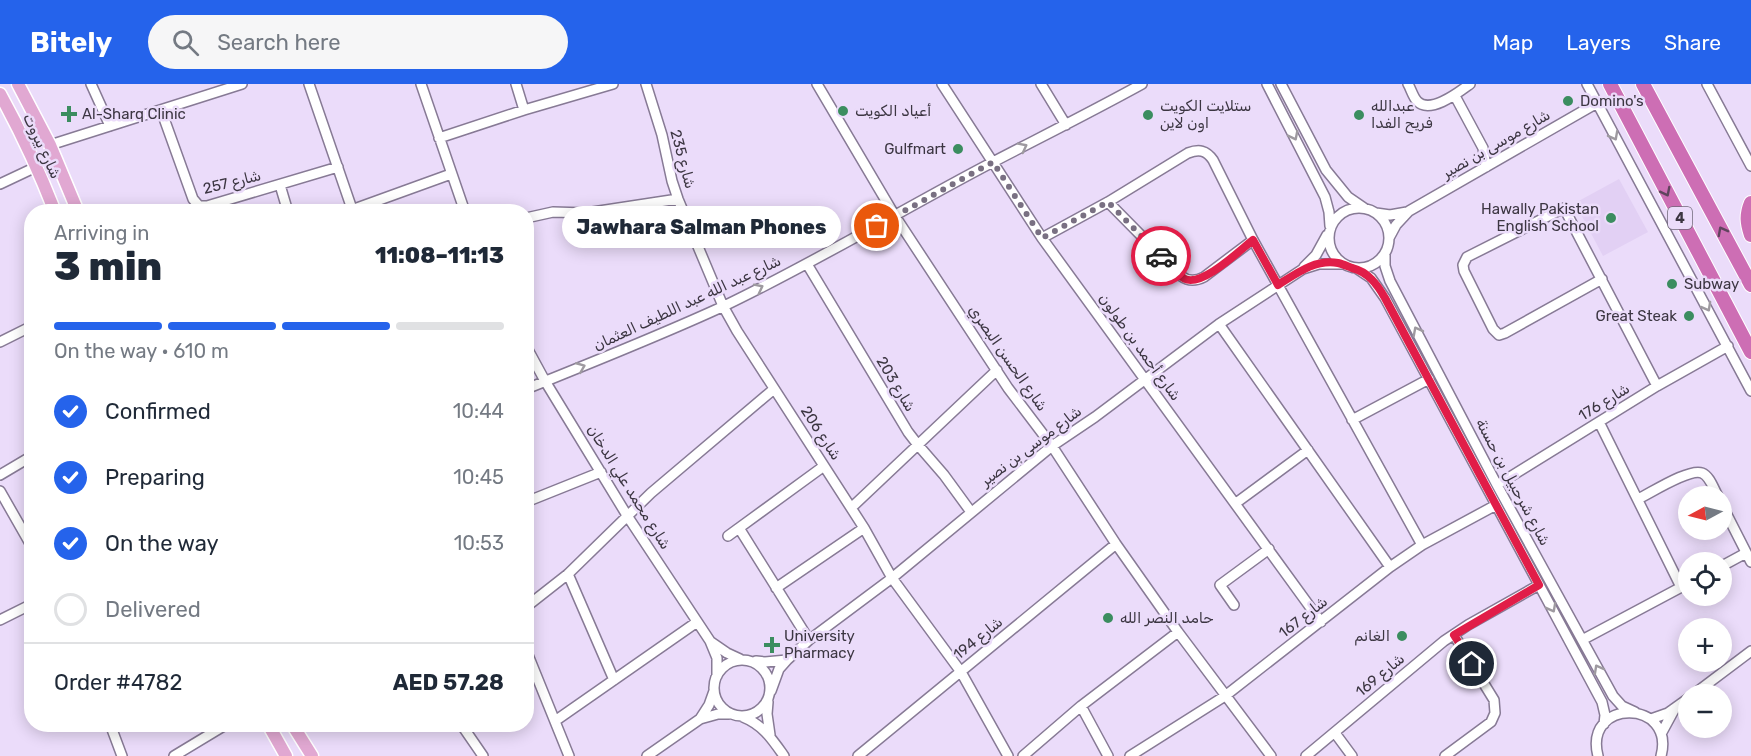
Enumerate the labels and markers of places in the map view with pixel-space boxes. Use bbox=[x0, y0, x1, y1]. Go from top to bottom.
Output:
place label: Domino's bbox=[1580, 92, 1644, 110]
marker: Domino's bbox=[1561, 94, 1575, 108]
place label: ستلايت الكويت اون لاين bbox=[1160, 97, 1252, 133]
place label: عبدالله فريح الفدا bbox=[1371, 97, 1433, 134]
place label: أعياد الكويت bbox=[855, 102, 931, 120]
marker: أعياد الكويت bbox=[836, 104, 850, 118]
marker: Al-Sharq Clinic bbox=[60, 105, 78, 123]
place label: Al-Sharq Clinic bbox=[82, 105, 186, 123]
marker: ستلايت الكويت اون لاين bbox=[1141, 108, 1155, 122]
marker: عبدالله فريح الفدا bbox=[1352, 108, 1366, 122]
place label: Gulfmart bbox=[884, 140, 946, 158]
marker: Gulfmart bbox=[951, 142, 965, 156]
pin bbox=[851, 200, 902, 251]
place label: Hawally Pakistan English School bbox=[1481, 200, 1599, 235]
callout: Jawhara Salman Phones bbox=[562, 205, 841, 247]
marker: Hawally Pakistan English School bbox=[1604, 211, 1618, 225]
place label: Subway bbox=[1684, 275, 1739, 293]
marker: Subway bbox=[1665, 277, 1679, 291]
place label: Great Steak bbox=[1595, 307, 1677, 325]
marker: Great Steak bbox=[1682, 309, 1696, 323]
place label: حامد النصر الله bbox=[1120, 609, 1214, 627]
marker: حامد النصر الله bbox=[1101, 611, 1115, 625]
place label: University Pharmacy bbox=[784, 627, 855, 662]
place label: الغانم bbox=[1354, 627, 1390, 646]
marker: الغانم bbox=[1395, 629, 1409, 643]
marker: University Pharmacy bbox=[765, 638, 779, 652]
pin bbox=[1446, 638, 1497, 689]

